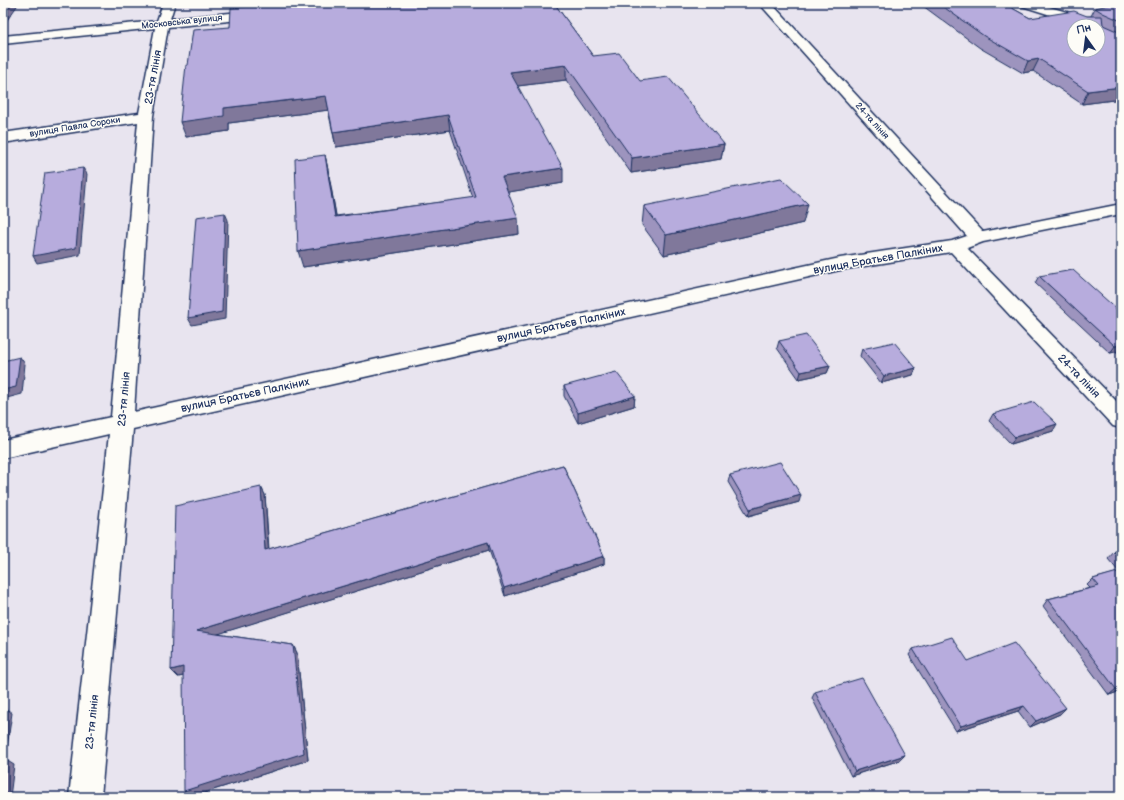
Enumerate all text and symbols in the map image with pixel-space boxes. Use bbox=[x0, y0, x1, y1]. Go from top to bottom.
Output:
street label: Московська вулиця bbox=[141, 12, 223, 32]
north arrow bbox=[1066, 18, 1106, 58]
text: Пн bbox=[1075, 21, 1092, 37]
street label: 23-тя лінія bbox=[142, 49, 164, 105]
street label: 24-та лінія bbox=[853, 100, 891, 142]
street label: вулиця Павла Сороки bbox=[29, 114, 121, 140]
street label: вулиця Братьєв Палкіних bbox=[812, 241, 944, 277]
street label: вулиця Братьєв Палкіних bbox=[496, 305, 626, 345]
street label: 24-та лінія bbox=[1055, 352, 1103, 400]
street label: 23-тя лінія bbox=[115, 371, 133, 427]
street label: вулиця Братьєв Палкіних bbox=[180, 375, 310, 415]
street label: 23-тя лінія bbox=[83, 694, 101, 750]

